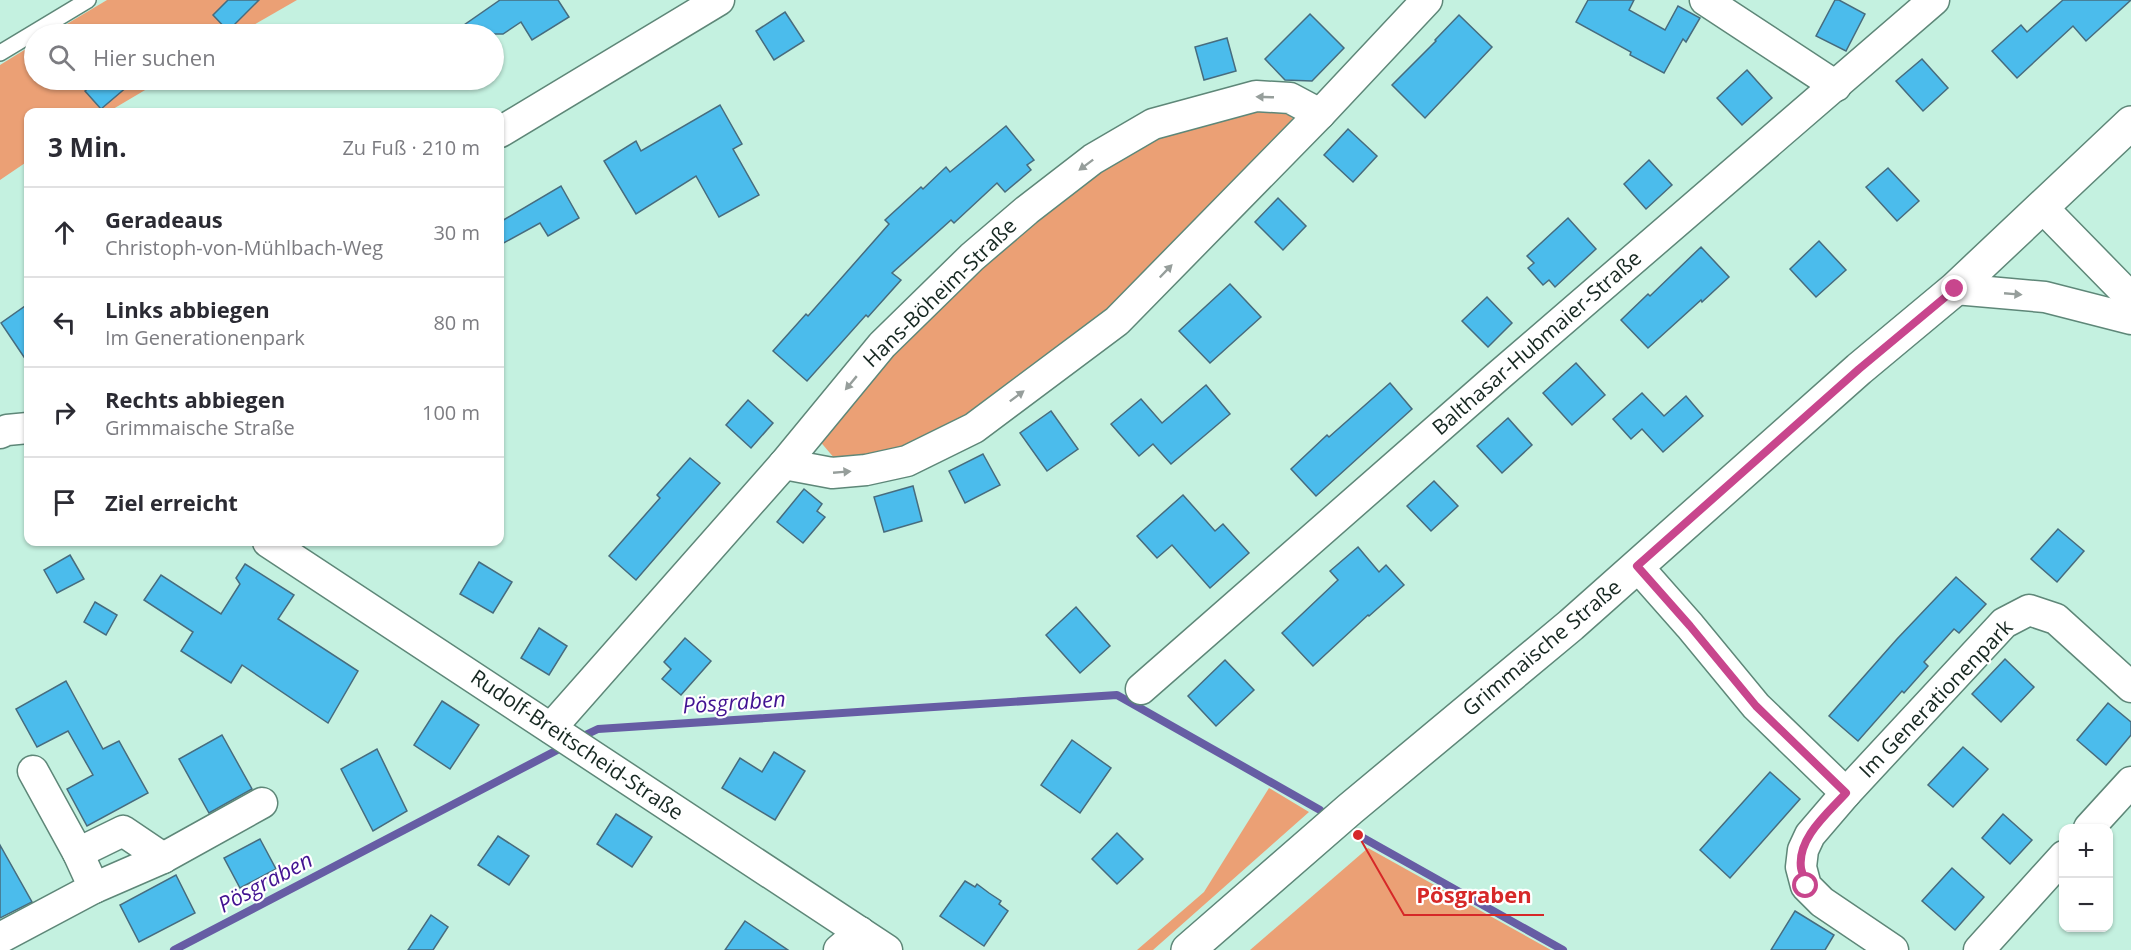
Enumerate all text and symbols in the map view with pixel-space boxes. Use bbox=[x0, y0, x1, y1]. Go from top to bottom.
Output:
search box bbox=[24, 24, 504, 90]
icon: search bbox=[45, 41, 78, 74]
text: Hier suchen bbox=[93, 42, 216, 72]
one-way arrow bbox=[1256, 92, 1275, 101]
text: 3 Min. bbox=[48, 129, 127, 165]
text: Zu Fuß · 210 m bbox=[342, 134, 480, 161]
one-way arrow bbox=[1078, 159, 1094, 171]
text: Geradeaus bbox=[105, 204, 223, 234]
street label: Hans-Böheim-Straße bbox=[856, 212, 1022, 373]
icon: ahead bbox=[48, 216, 81, 249]
text: 30 m bbox=[433, 219, 480, 246]
text: Christoph-von-Mühlbach-Weg bbox=[105, 234, 383, 261]
street label: Balthasar-Hubmaier-Straße bbox=[1426, 244, 1647, 441]
one-way arrow bbox=[1159, 263, 1173, 278]
route end bbox=[1941, 275, 1967, 301]
one-way arrow bbox=[2004, 289, 2023, 299]
text: Links abbiegen bbox=[105, 294, 270, 324]
icon: left bbox=[48, 306, 81, 339]
text: 80 m bbox=[433, 309, 480, 336]
text: Im Generationenpark bbox=[105, 324, 305, 351]
one-way arrow bbox=[845, 375, 858, 390]
text: Rechts abbiegen bbox=[105, 384, 285, 414]
one-way arrow bbox=[1009, 389, 1025, 402]
icon: right bbox=[48, 396, 81, 429]
text: 100 m bbox=[422, 399, 480, 426]
text: Grimmaische Straße bbox=[105, 414, 295, 441]
one-way arrow bbox=[832, 468, 851, 477]
icon: arrive bbox=[48, 486, 81, 519]
text: Ziel erreicht bbox=[105, 487, 238, 517]
street label: Grimmaische Straße bbox=[1456, 572, 1627, 722]
street label: Im Generationenpark bbox=[1852, 613, 2018, 784]
street label: Rudolf-Breitscheid-Straße bbox=[466, 662, 689, 826]
water label: Pösgraben bbox=[681, 682, 786, 720]
map controls bbox=[2059, 824, 2113, 932]
button: + bbox=[2059, 824, 2113, 878]
water label: Pösgraben bbox=[212, 844, 317, 919]
route start bbox=[1792, 872, 1818, 898]
callout: Pösgraben bbox=[1404, 875, 1544, 915]
button: − bbox=[2059, 878, 2113, 932]
text: Pösgraben bbox=[1416, 879, 1532, 909]

